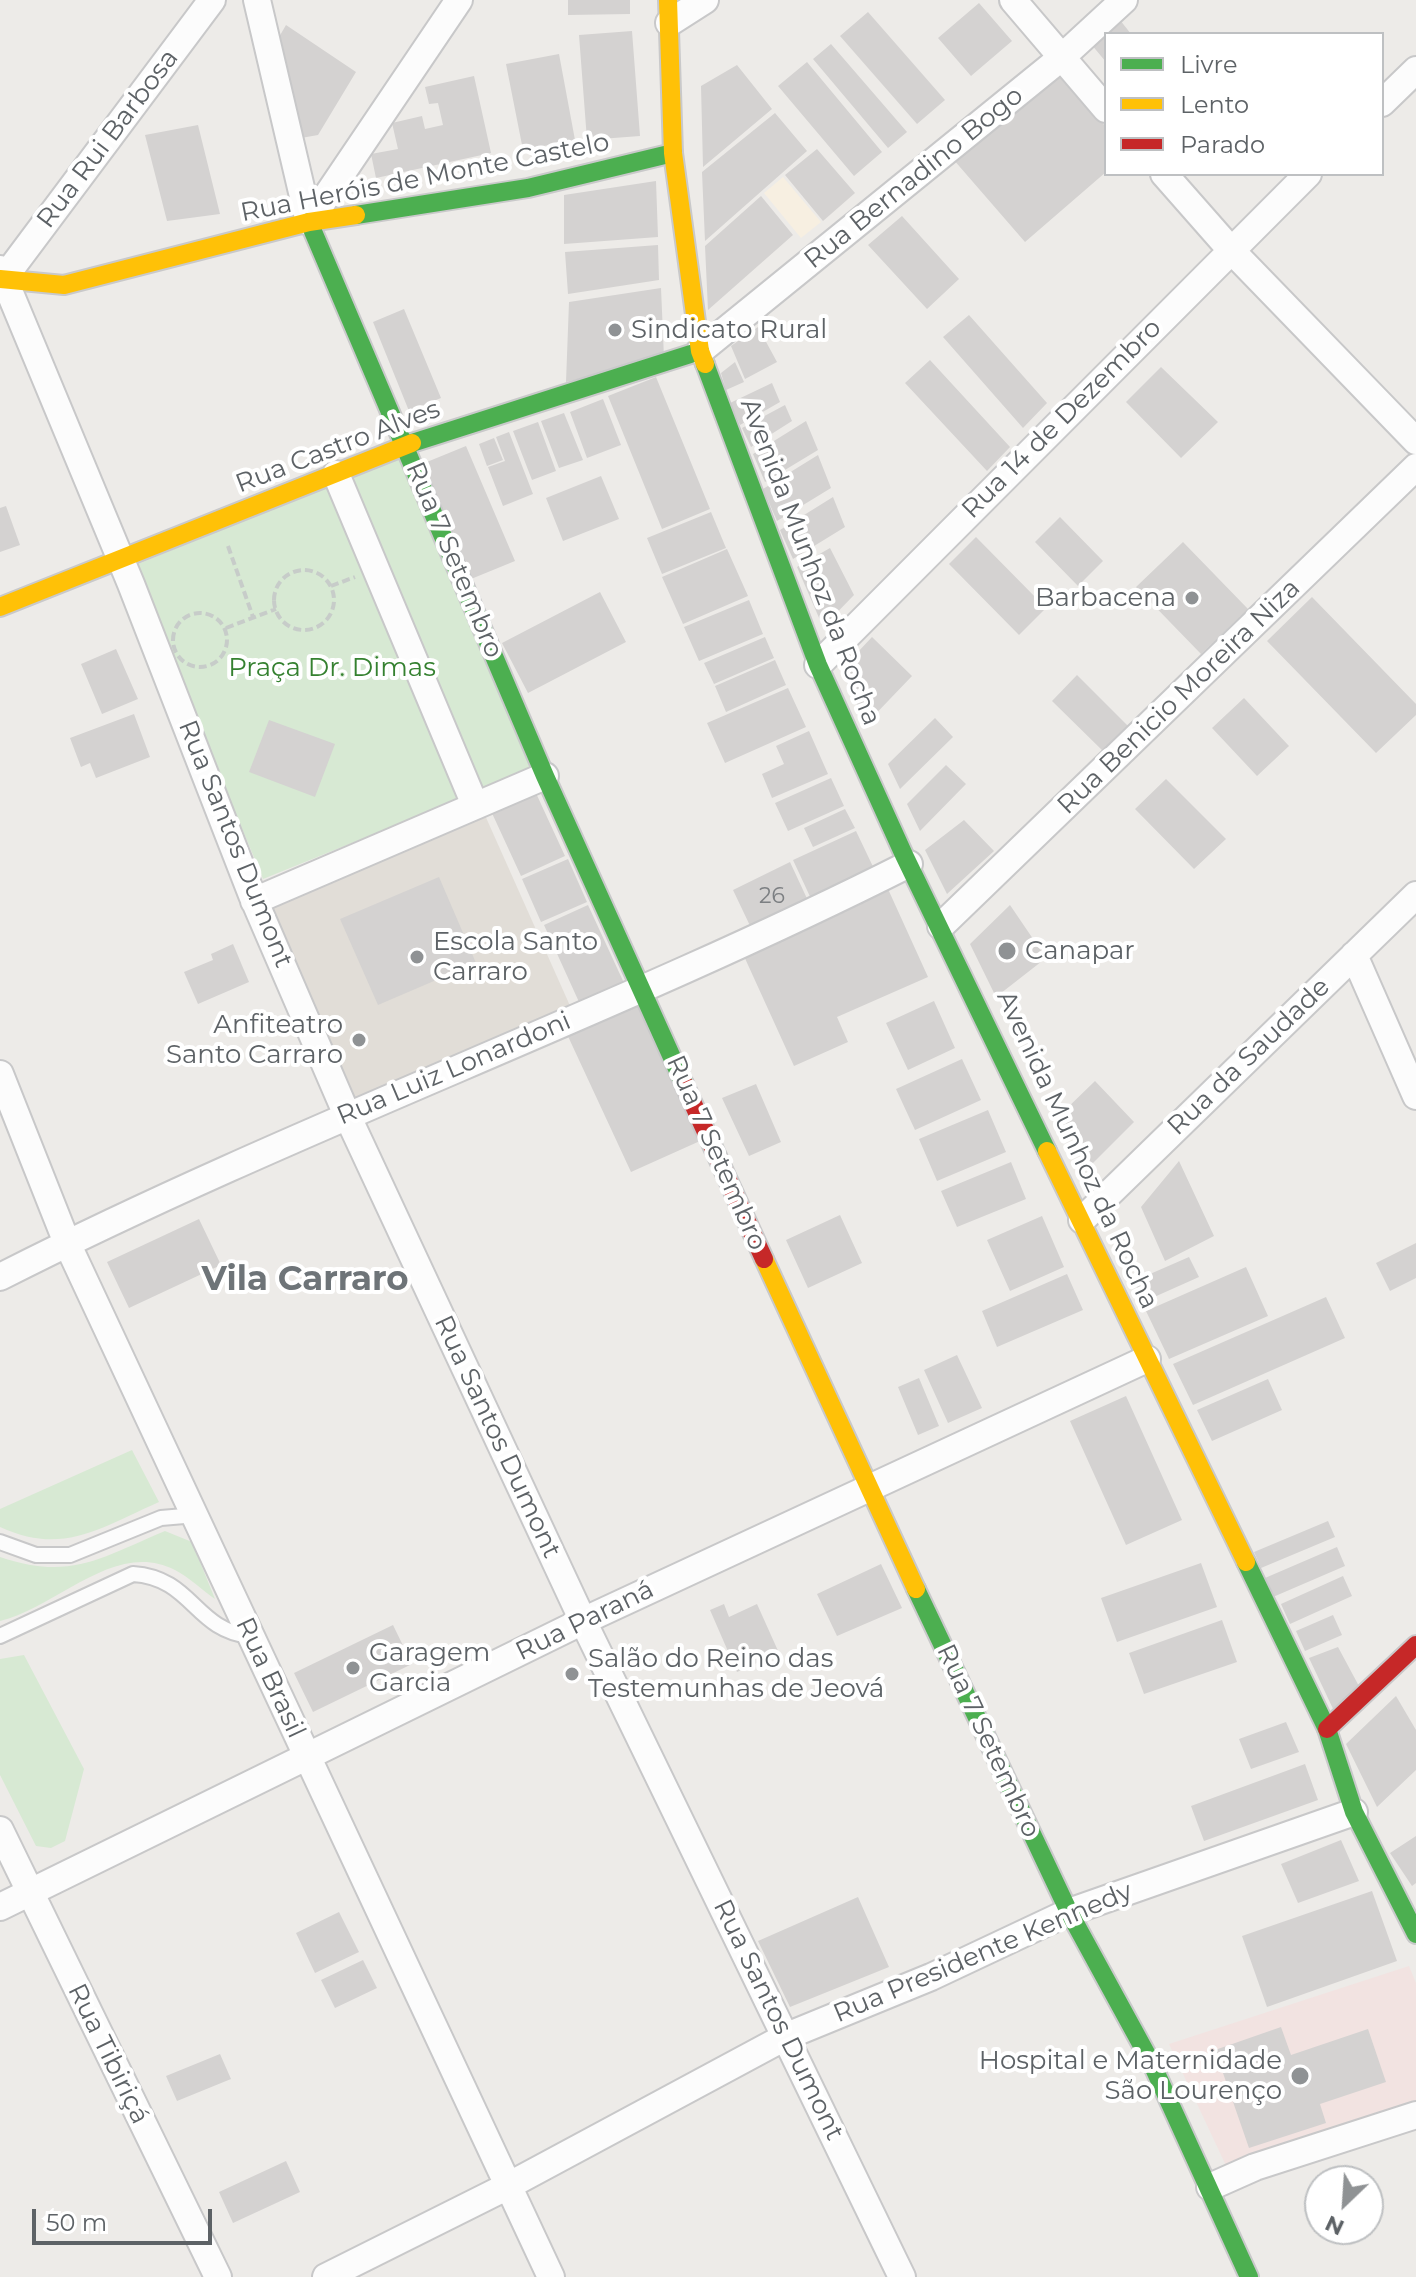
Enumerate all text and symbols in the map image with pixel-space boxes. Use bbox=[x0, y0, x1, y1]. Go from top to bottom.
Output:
legend bbox=[1104, 32, 1384, 176]
street label: Rua Rui Barbosa bbox=[31, 44, 185, 234]
text: Livre bbox=[1180, 50, 1237, 79]
street label: Rua Bernadino Bogo bbox=[798, 80, 1030, 276]
text: Lento bbox=[1180, 90, 1249, 119]
street label: Rua Heróis de Monte Castelo bbox=[238, 127, 612, 229]
text: Parado bbox=[1180, 130, 1265, 159]
street label: Rua 14 de Dezembro bbox=[956, 313, 1168, 525]
place label: Sindicato Rural bbox=[631, 314, 827, 346]
marker: Sindicato Rural bbox=[606, 321, 624, 339]
street label: Rua Castro Alves bbox=[231, 394, 445, 500]
street label: Avenida Munhoz da Rocha bbox=[733, 394, 887, 730]
street label: Rua 7 Setembro bbox=[399, 457, 509, 663]
street label: Rua Benicio Moreira Niza bbox=[1051, 573, 1307, 821]
place label: Barbacena bbox=[1035, 582, 1176, 614]
marker: Barbacena bbox=[1183, 589, 1201, 607]
park label: Praça Dr. Dimas bbox=[228, 652, 436, 684]
street label: Rua Santos Dumont bbox=[171, 716, 299, 972]
house number: 26 bbox=[759, 884, 785, 910]
place label: Escola Santo Carraro bbox=[433, 926, 598, 988]
place label: Canapar bbox=[1025, 935, 1135, 967]
marker: Canapar bbox=[996, 940, 1018, 962]
marker: Escola Santo Carraro bbox=[408, 948, 426, 966]
street label: Rua da Saudade bbox=[1161, 972, 1337, 1142]
street label: Avenida Munhoz da Rocha bbox=[989, 986, 1165, 1314]
street label: Rua Luiz Lonardoni bbox=[332, 1006, 576, 1132]
place label: Anfiteatro Santo Carraro bbox=[166, 1009, 343, 1070]
marker: Anfiteatro Santo Carraro bbox=[350, 1031, 368, 1049]
street label: Rua 7 Setembro bbox=[659, 1051, 773, 1255]
district label: Vila Carraro bbox=[201, 1260, 409, 1300]
street label: Rua Santos Dumont bbox=[427, 1311, 567, 1563]
street label: Rua Paraná bbox=[511, 1574, 659, 1668]
street label: Rua Brasil bbox=[229, 1613, 311, 1743]
place label: Garagem Garcia bbox=[369, 1637, 490, 1698]
street label: Rua 7 Setembro bbox=[930, 1639, 1046, 1843]
place label: Salão do Reino das Testemunhas de Jeová bbox=[588, 1643, 884, 1704]
marker: Garagem Garcia bbox=[344, 1659, 362, 1677]
marker: Salão do Reino das Testemunhas de Jeová bbox=[563, 1665, 581, 1683]
street label: Rua Presidente Kennedy bbox=[829, 1876, 1137, 2030]
street label: Rua Santos Dumont bbox=[706, 1894, 850, 2146]
street label: Rua Tibiriçá bbox=[61, 1979, 155, 2129]
place label: Hospital e Maternidade São Lourenço bbox=[979, 2045, 1282, 2106]
marker: Hospital e Maternidade São Lourenço bbox=[1289, 2065, 1311, 2087]
north arrow bbox=[1304, 2165, 1384, 2245]
scale bar bbox=[36, 2193, 216, 2243]
text: 50 m bbox=[46, 2208, 107, 2237]
text: N bbox=[1321, 2209, 1348, 2241]

